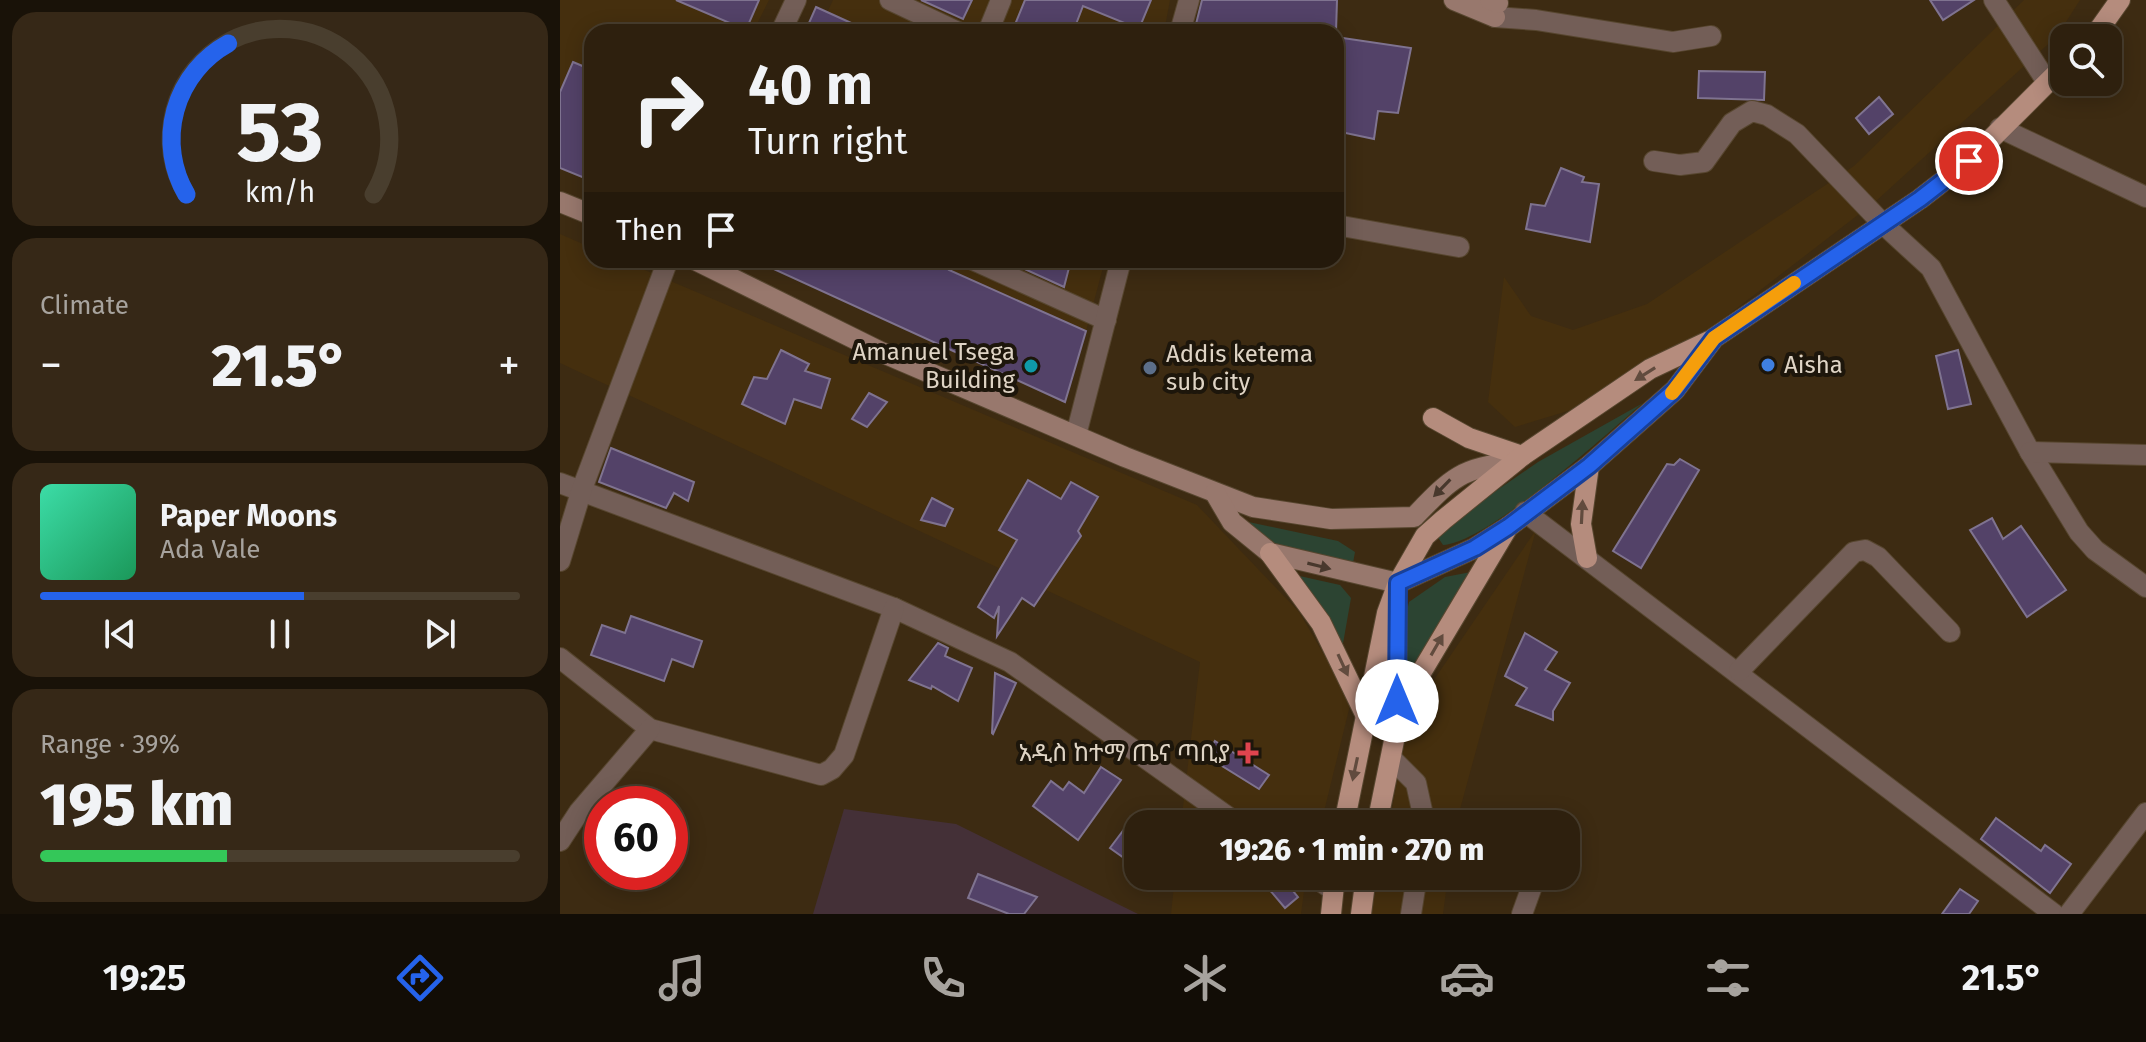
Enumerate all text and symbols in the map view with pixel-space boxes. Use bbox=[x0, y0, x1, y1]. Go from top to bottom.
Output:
map controls bbox=[2050, 24, 2122, 96]
button: search bbox=[2050, 24, 2122, 96]
text: 40 m bbox=[748, 52, 873, 119]
icon: right bbox=[616, 56, 720, 160]
text: 53 bbox=[236, 82, 324, 182]
text: Turn right bbox=[748, 120, 908, 164]
pin bbox=[1935, 127, 2003, 195]
icon: arrive bbox=[1947, 139, 1991, 183]
text: km/h bbox=[245, 175, 315, 210]
icon: arrive bbox=[699, 208, 743, 252]
text: Then bbox=[616, 212, 683, 248]
text: Climate bbox=[40, 290, 129, 321]
text: 21.5° bbox=[212, 330, 348, 402]
place label: Amanuel Tsega Building bbox=[853, 338, 1016, 394]
text: − bbox=[40, 339, 62, 392]
text: + bbox=[498, 339, 520, 392]
place label: Addis ketema sub city bbox=[1166, 340, 1313, 396]
place label: Aisha bbox=[1784, 351, 1843, 379]
marker: Aisha bbox=[1759, 356, 1777, 374]
marker: Amanuel Tsega Building bbox=[1022, 357, 1040, 375]
marker: Addis ketema sub city bbox=[1141, 359, 1159, 377]
one-way arrow bbox=[1634, 366, 1655, 381]
one-way arrow bbox=[1433, 478, 1452, 497]
text: Paper Moons bbox=[160, 498, 337, 534]
one-way arrow bbox=[1576, 499, 1589, 524]
text: Ada Vale bbox=[160, 534, 260, 565]
one-way arrow bbox=[1306, 561, 1331, 573]
icon: previous bbox=[98, 612, 142, 656]
icon: pause bbox=[258, 612, 302, 656]
icon: next bbox=[418, 612, 462, 656]
one-way arrow bbox=[1430, 634, 1444, 657]
one-way arrow bbox=[1336, 653, 1350, 677]
position arrow bbox=[1355, 659, 1439, 743]
text: Range · 39% bbox=[40, 729, 180, 760]
place label: አዲስ ከተማ ጤና ጣቢያ bbox=[1019, 739, 1230, 767]
marker: አዲስ ከተማ ጤና ጣቢያ bbox=[1237, 742, 1259, 764]
one-way arrow bbox=[1348, 757, 1361, 782]
text: 195 km bbox=[40, 769, 233, 841]
speed limit sign: 60 bbox=[584, 786, 688, 890]
text: 19:26 · 1 min · 270 m bbox=[1220, 832, 1484, 868]
icon: directions bbox=[392, 950, 448, 1006]
icon: music bbox=[654, 950, 710, 1006]
icon: phone bbox=[915, 950, 971, 1006]
icon: climate bbox=[1177, 950, 1233, 1006]
icon: car bbox=[1439, 950, 1495, 1006]
icon: filters bbox=[1700, 950, 1756, 1006]
text: 19:25 bbox=[103, 956, 186, 1000]
text: 21.5° bbox=[1962, 956, 2043, 1000]

